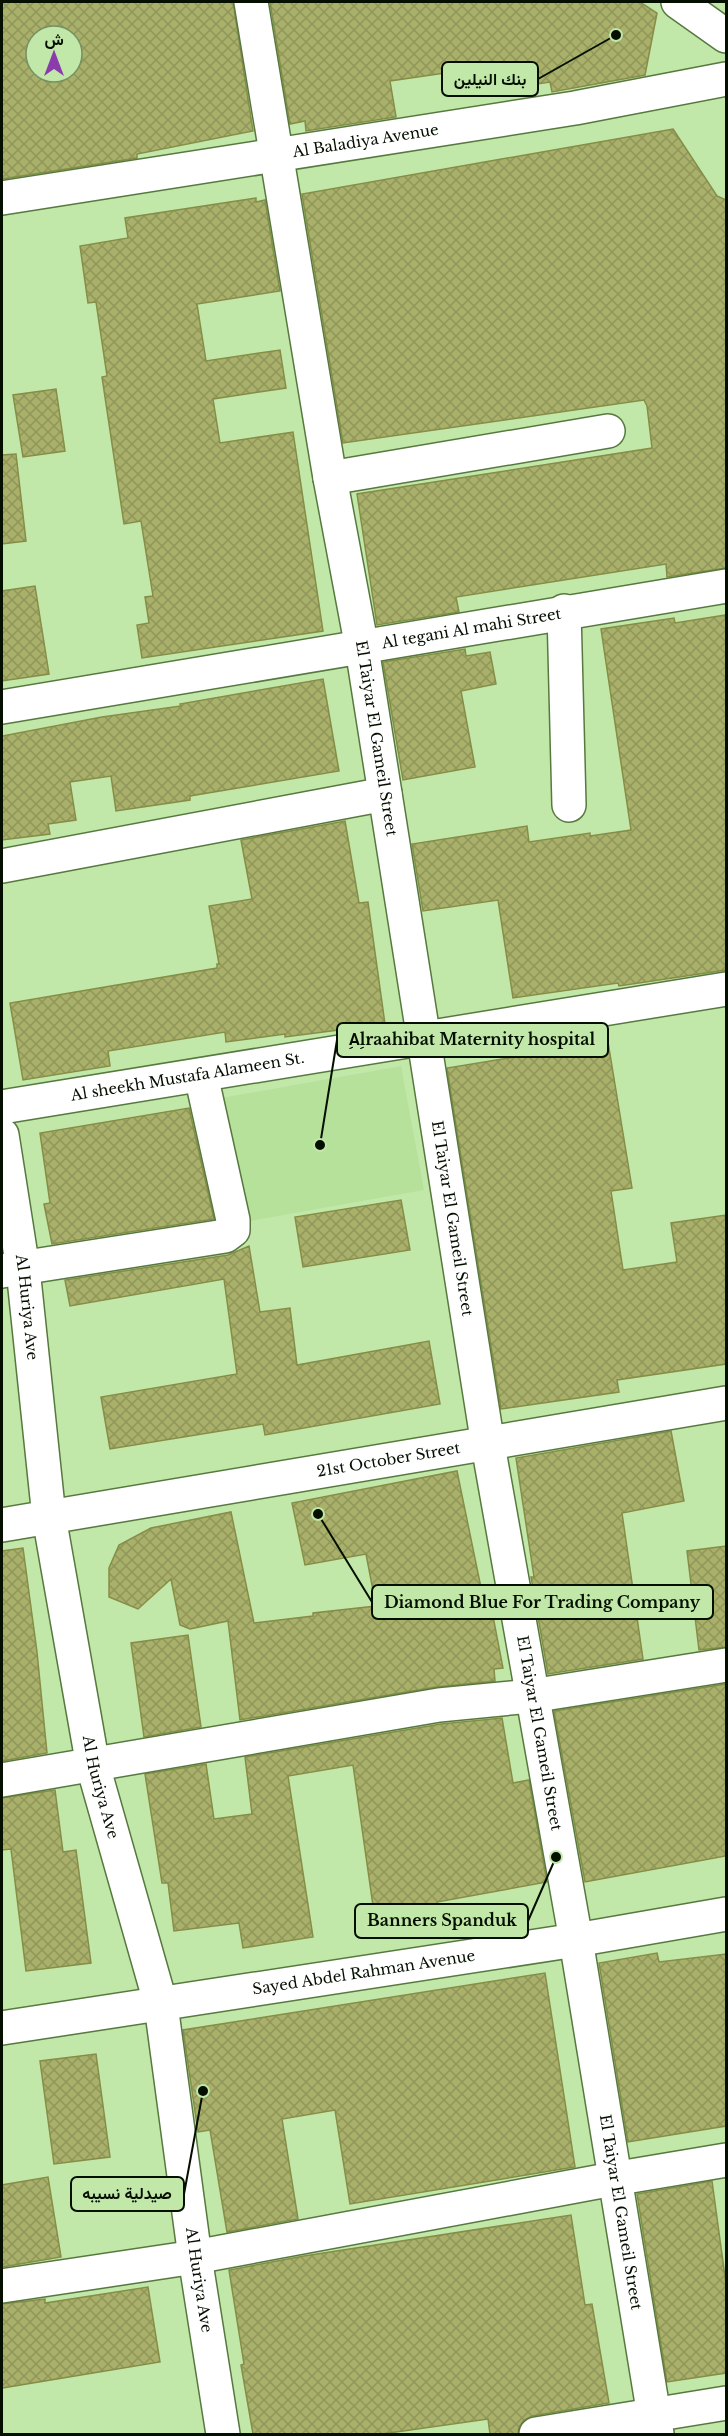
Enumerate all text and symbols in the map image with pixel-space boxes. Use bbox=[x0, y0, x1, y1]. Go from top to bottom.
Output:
north arrow bbox=[24, 24, 84, 84]
text: ش bbox=[44, 29, 64, 49]
callout: بنك النيلين bbox=[442, 62, 538, 96]
text: بنك النيلين bbox=[454, 69, 526, 89]
street label: Al Baladiya Avenue bbox=[290, 120, 440, 161]
street label: Al tegani Al mahi Street bbox=[379, 604, 563, 653]
street label: El Taiyar El Gameil Street bbox=[352, 639, 402, 838]
callout: ِِAِِlraahibat Maternity hospital bbox=[337, 1023, 608, 1057]
text: ِِAِِlraahibat Maternity hospital bbox=[349, 1029, 595, 1050]
street label: Al sheekh Mustafa Alameen St. bbox=[68, 1048, 306, 1105]
street label: El Taiyar El Gameil Street bbox=[428, 1119, 478, 1318]
street label: Al Huriya Ave bbox=[12, 1252, 42, 1361]
street label: 21st October Street bbox=[315, 1438, 462, 1481]
callout: Diamond Blue For Trading Company bbox=[372, 1585, 713, 1619]
text: Diamond Blue For Trading Company bbox=[384, 1592, 701, 1612]
street label: El Taiyar El Gameil Street bbox=[513, 1634, 566, 1832]
street label: Al Huriya Ave bbox=[79, 1733, 123, 1841]
callout: Banners Spanduk bbox=[355, 1904, 528, 1938]
text: Banners Spanduk bbox=[367, 1910, 517, 1930]
street label: Sayed Abdel Rahman Avenue bbox=[251, 1946, 476, 1998]
street label: El Taiyar El Gameil Street bbox=[596, 2113, 647, 2312]
callout: صيدلية نسيبه bbox=[71, 2177, 184, 2211]
text: صيدلية نسيبه bbox=[82, 2183, 172, 2203]
street label: Al Huriya Ave bbox=[182, 2225, 217, 2334]

